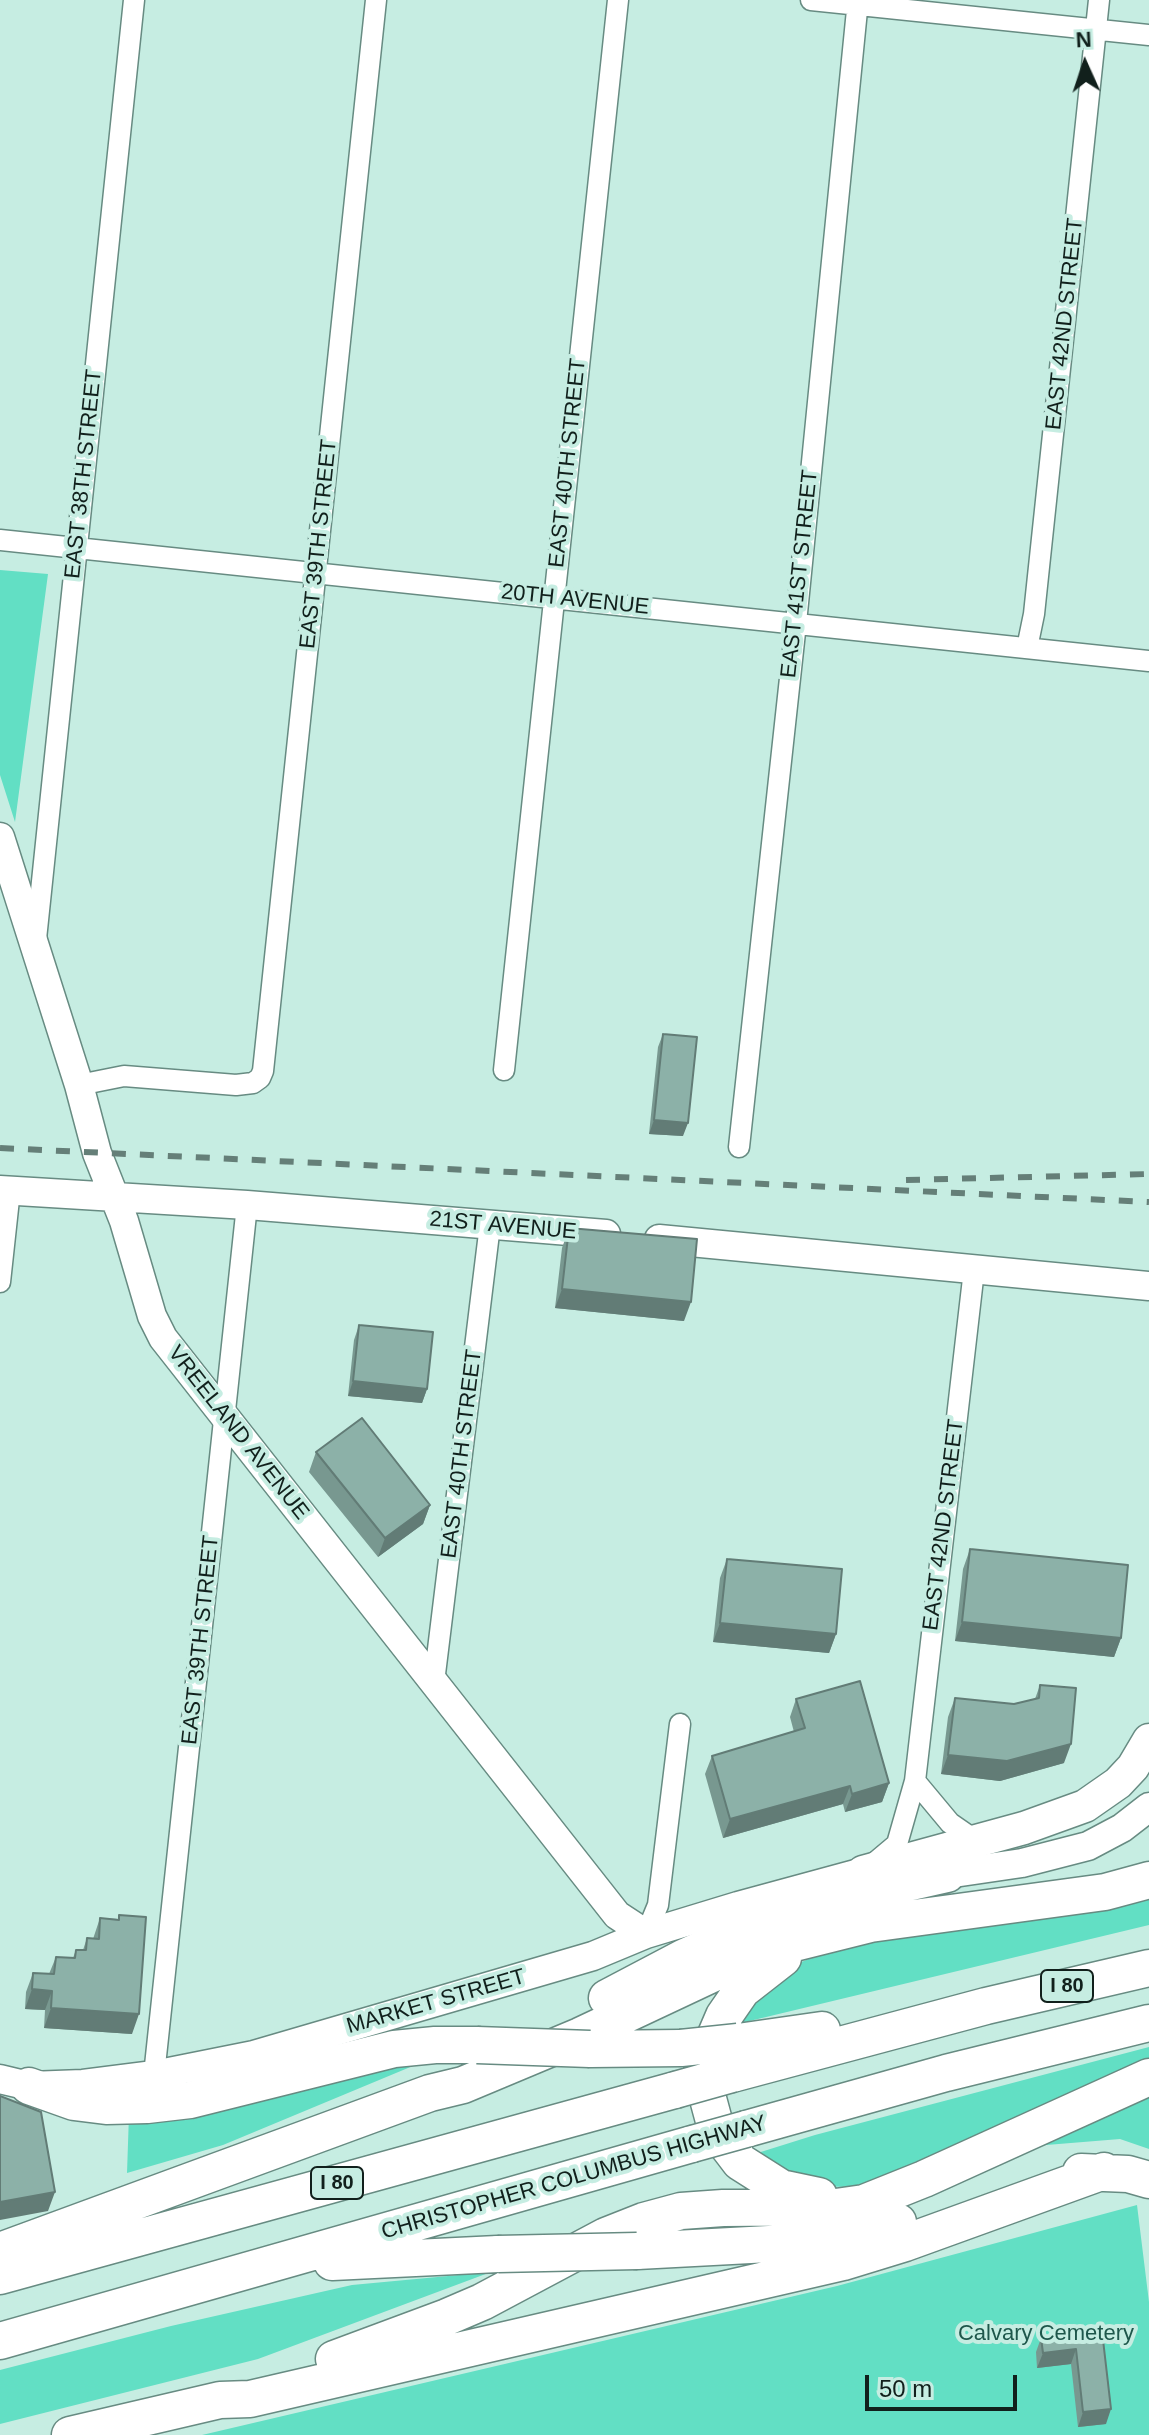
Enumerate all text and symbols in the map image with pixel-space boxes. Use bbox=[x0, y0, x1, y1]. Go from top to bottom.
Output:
north arrow bbox=[1045, 24, 1125, 104]
text: N bbox=[1075, 27, 1092, 52]
street label: EAST 42ND STREET bbox=[1041, 217, 1089, 431]
street label: EAST 40TH STREET bbox=[544, 357, 592, 569]
street label: EAST 38TH STREET bbox=[60, 368, 108, 580]
street label: EAST 39TH STREET bbox=[295, 438, 343, 650]
street label: EAST 41ST STREET bbox=[776, 469, 824, 679]
street label: 20TH AVENUE bbox=[500, 579, 650, 621]
street label: 21ST AVENUE bbox=[428, 1206, 578, 1246]
street label: VREELAND AVENUE bbox=[162, 1341, 314, 1525]
street label: EAST 40TH STREET bbox=[436, 1348, 488, 1560]
street label: EAST 42ND STREET bbox=[918, 1418, 970, 1632]
street label: EAST 39TH STREET bbox=[177, 1534, 225, 1746]
street label: MARKET STREET bbox=[344, 1964, 528, 2040]
road number: I 80 bbox=[1041, 1970, 1093, 2002]
street label: CHRISTOPHER COLUMBUS HIGHWAY bbox=[378, 2110, 770, 2246]
road number: I 80 bbox=[311, 2167, 363, 2199]
park label: Calvary Cemetery bbox=[958, 2321, 1134, 2347]
scale bar bbox=[869, 2359, 1021, 2409]
text: 50 m bbox=[879, 2375, 932, 2402]

